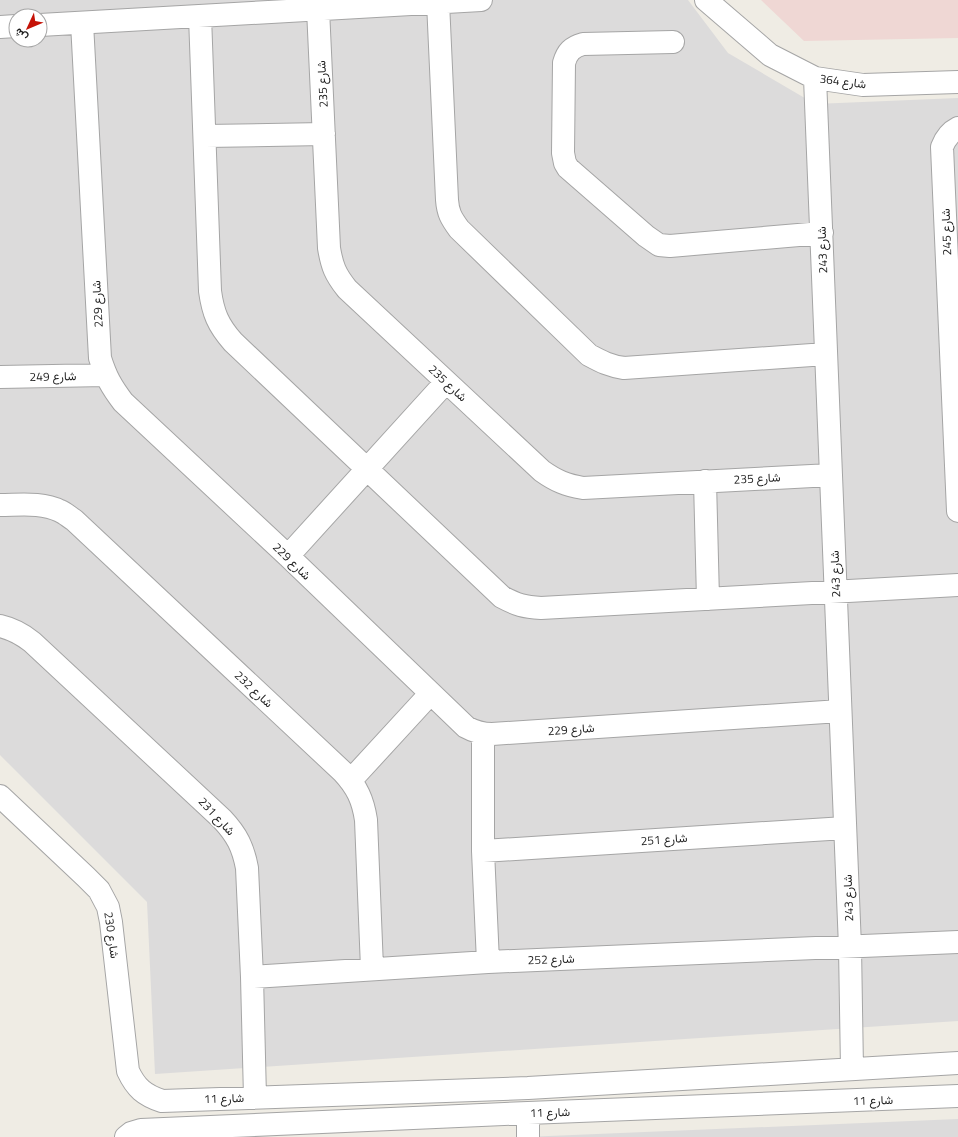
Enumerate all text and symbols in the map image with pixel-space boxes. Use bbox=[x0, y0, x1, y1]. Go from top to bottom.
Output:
north arrow bbox=[8, 8, 48, 48]
text: ش bbox=[10, 25, 31, 45]
street label: شارع 235 bbox=[311, 60, 333, 108]
street label: شارع 364 bbox=[819, 69, 867, 93]
street label: شارع 245 bbox=[936, 208, 956, 256]
street label: شارع 243 bbox=[812, 226, 832, 274]
street label: شارع 229 bbox=[86, 280, 108, 328]
street label: شارع 235 bbox=[424, 360, 472, 406]
street label: شارع 249 bbox=[29, 366, 77, 386]
street label: شارع 235 bbox=[733, 467, 781, 489]
street label: شارع 229 bbox=[269, 538, 315, 584]
street label: شارع 243 bbox=[825, 550, 845, 598]
street label: شارع 232 bbox=[230, 666, 278, 712]
street label: شارع 229 bbox=[547, 718, 595, 740]
street label: شارع 231 bbox=[194, 792, 240, 840]
street label: شارع 251 bbox=[640, 828, 688, 850]
street label: شارع 243 bbox=[838, 874, 858, 922]
street label: شارع 230 bbox=[99, 910, 125, 960]
street label: شارع 252 bbox=[527, 949, 575, 969]
street label: شارع 11 bbox=[204, 1088, 244, 1108]
street label: شارع 11 bbox=[853, 1090, 893, 1110]
street label: شارع 11 bbox=[530, 1102, 570, 1122]

